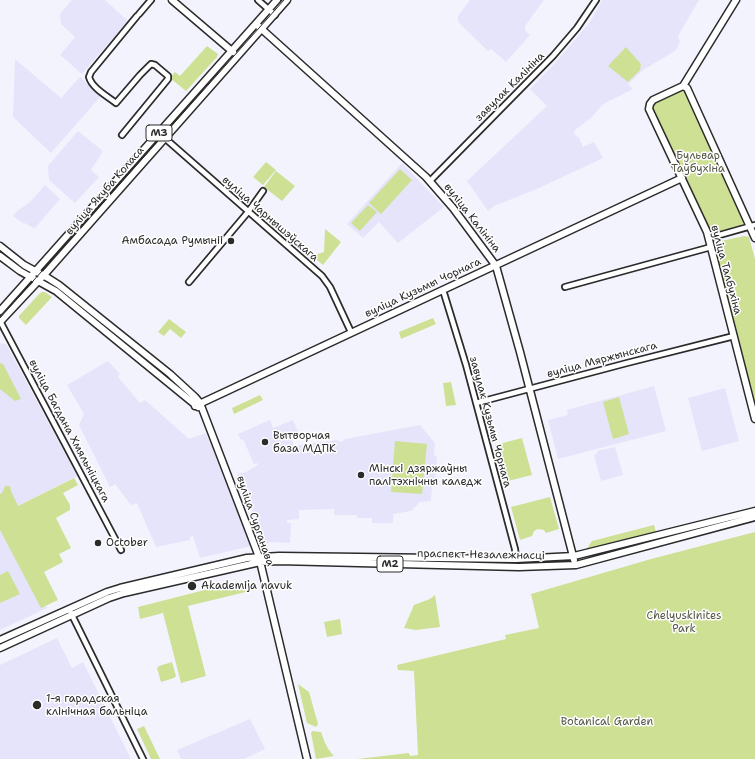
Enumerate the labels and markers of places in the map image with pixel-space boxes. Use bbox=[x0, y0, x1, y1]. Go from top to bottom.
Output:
place label: Амбасада Румыніі bbox=[122, 234, 223, 248]
marker: Амбасада Румыніі bbox=[226, 236, 236, 246]
place label: Вытворчая база МДПК bbox=[273, 429, 336, 455]
marker: Вытворчая база МДПК bbox=[260, 437, 270, 447]
place label: Мінскі дзяржаўны палітэхнічны каледж bbox=[369, 462, 482, 488]
marker: Мінскі дзяржаўны палітэхнічны каледж bbox=[356, 470, 366, 480]
place label: October bbox=[106, 536, 148, 550]
marker: October bbox=[93, 538, 103, 548]
place label: Akademija navuk bbox=[201, 579, 292, 593]
marker: Akademija navuk bbox=[186, 580, 198, 592]
place label: 1-я гарадская клінічная бальніца bbox=[46, 692, 147, 718]
marker: 1-я гарадская клінічная бальніца bbox=[31, 699, 43, 711]

